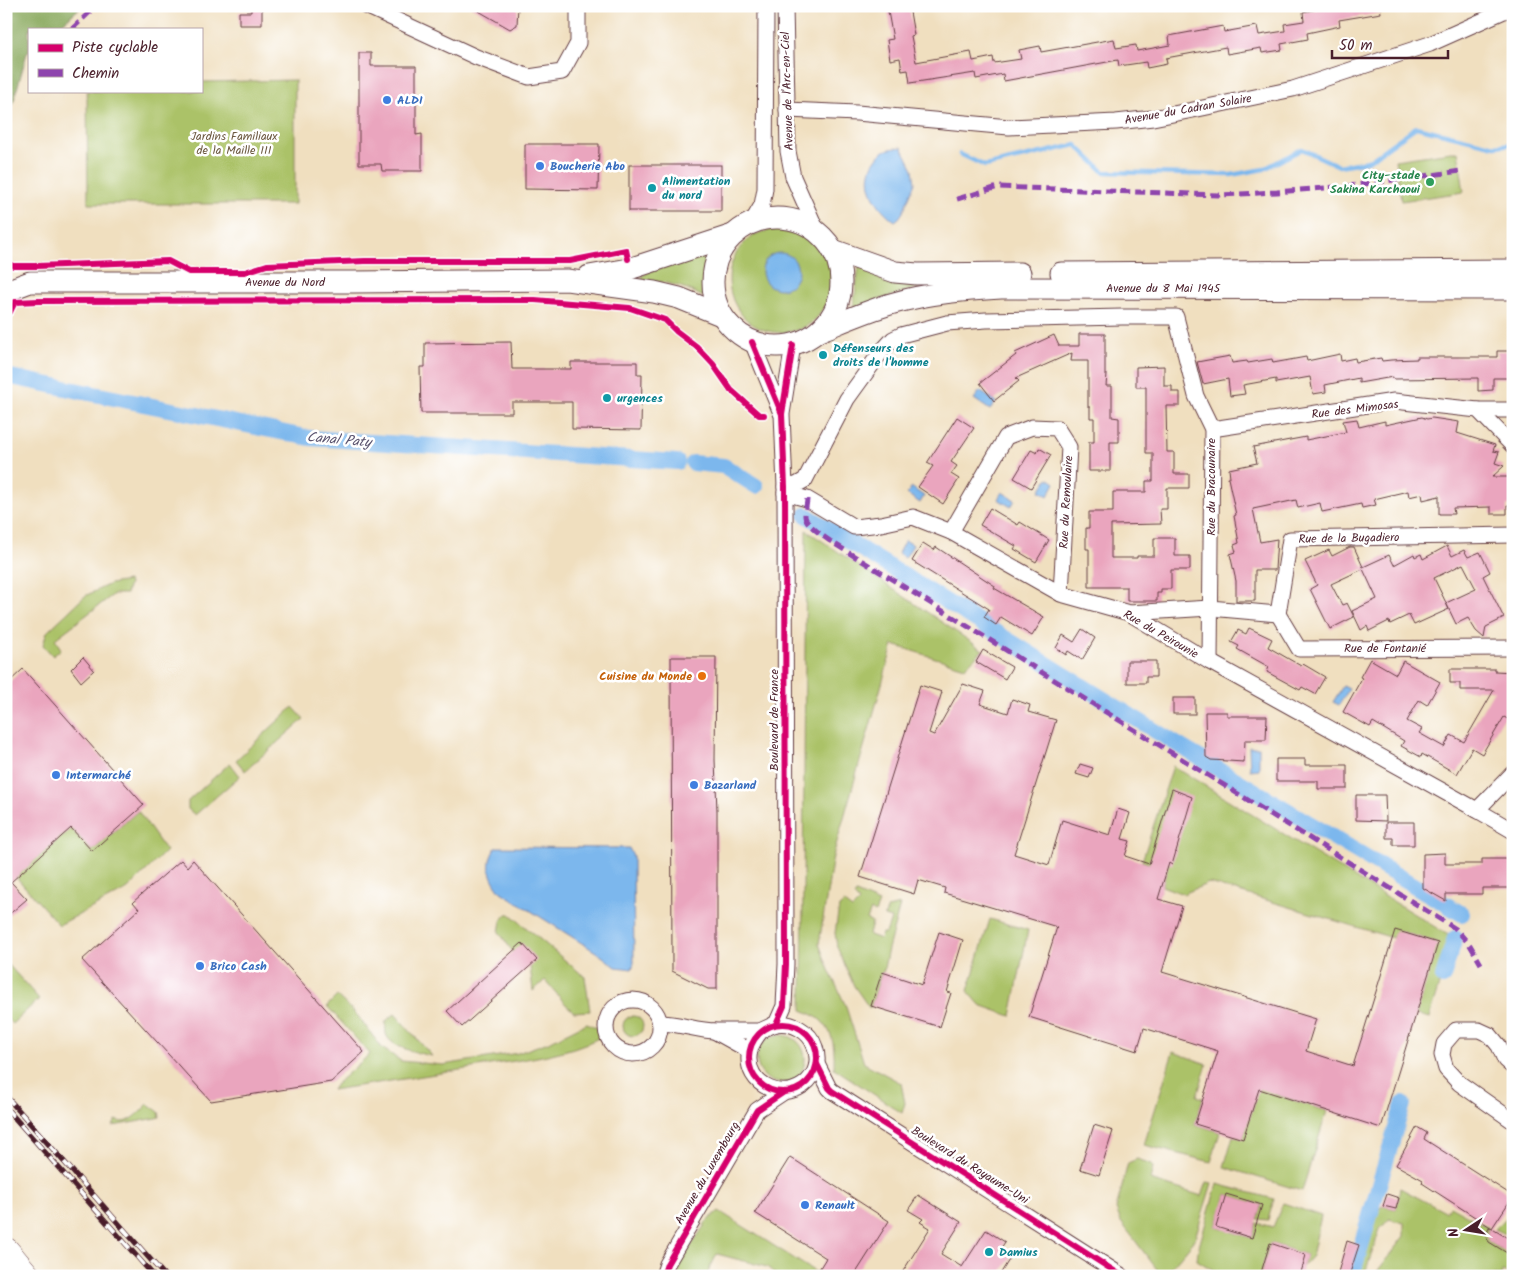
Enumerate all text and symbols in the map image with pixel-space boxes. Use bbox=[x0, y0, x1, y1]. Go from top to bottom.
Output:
legend bbox=[28, 28, 202, 92]
scale bar bbox=[1332, 28, 1448, 60]
street label: Avenue de l'Arc-en-Ciel bbox=[776, 31, 799, 151]
text: 50 m bbox=[1339, 34, 1373, 58]
text: Piste cyclable bbox=[72, 36, 158, 60]
text: Chemin bbox=[72, 62, 119, 86]
street label: Avenue du Cadran Solaire bbox=[1123, 89, 1254, 130]
place label: ALDI bbox=[397, 91, 423, 110]
marker: ALDI bbox=[381, 94, 393, 106]
park label: Jardins Familiaux de la Maille III bbox=[190, 127, 278, 160]
place label: Boucherie Abo bbox=[550, 157, 626, 176]
marker: Boucherie Abo bbox=[534, 160, 546, 172]
place label: City-stade Sakina Karchaoui bbox=[1330, 166, 1421, 199]
place label: Alimentation du nord bbox=[662, 172, 731, 205]
marker: City-stade Sakina Karchaoui bbox=[1424, 176, 1436, 188]
marker: Alimentation du nord bbox=[646, 182, 658, 194]
street label: Avenue du Nord bbox=[245, 273, 326, 292]
street label: Avenue du 8 Mai 1945 bbox=[1106, 279, 1222, 298]
place label: Défenseurs des droits de l'homme bbox=[833, 339, 929, 372]
marker: Défenseurs des droits de l'homme bbox=[817, 349, 829, 361]
place label: urgences bbox=[617, 389, 663, 408]
marker: urgences bbox=[601, 392, 613, 404]
street label: Rue des Mimosas bbox=[1310, 395, 1400, 424]
water label: Canal Paty bbox=[306, 426, 374, 454]
street label: Rue du Bracounaire bbox=[1202, 438, 1221, 536]
street label: Rue du Remoulaire bbox=[1055, 454, 1078, 549]
street label: Rue de la Bugadiero bbox=[1298, 528, 1400, 549]
street label: Rue du Peirounie bbox=[1120, 605, 1202, 664]
street label: Rue de Fontanié bbox=[1344, 639, 1427, 658]
place label: Cuisine du Monde bbox=[599, 667, 692, 686]
street label: Boulevard de France bbox=[765, 668, 784, 771]
marker: Cuisine du Monde bbox=[696, 670, 708, 682]
place label: Intermarché bbox=[66, 766, 131, 785]
marker: Intermarché bbox=[50, 769, 62, 781]
place label: Bazarland bbox=[704, 776, 757, 795]
marker: Bazarland bbox=[688, 779, 700, 791]
place label: Brico Cash bbox=[210, 957, 267, 976]
marker: Brico Cash bbox=[194, 960, 206, 972]
street label: Avenue du Luxembourg bbox=[670, 1118, 745, 1228]
street label: Boulevard du Royaume-Uni bbox=[907, 1121, 1033, 1210]
place label: Renault bbox=[815, 1196, 856, 1215]
marker: Renault bbox=[799, 1199, 811, 1211]
north arrow bbox=[1442, 1204, 1492, 1254]
text: N bbox=[1443, 1226, 1466, 1239]
place label: Damius bbox=[999, 1243, 1038, 1262]
marker: Damius bbox=[983, 1246, 995, 1258]

